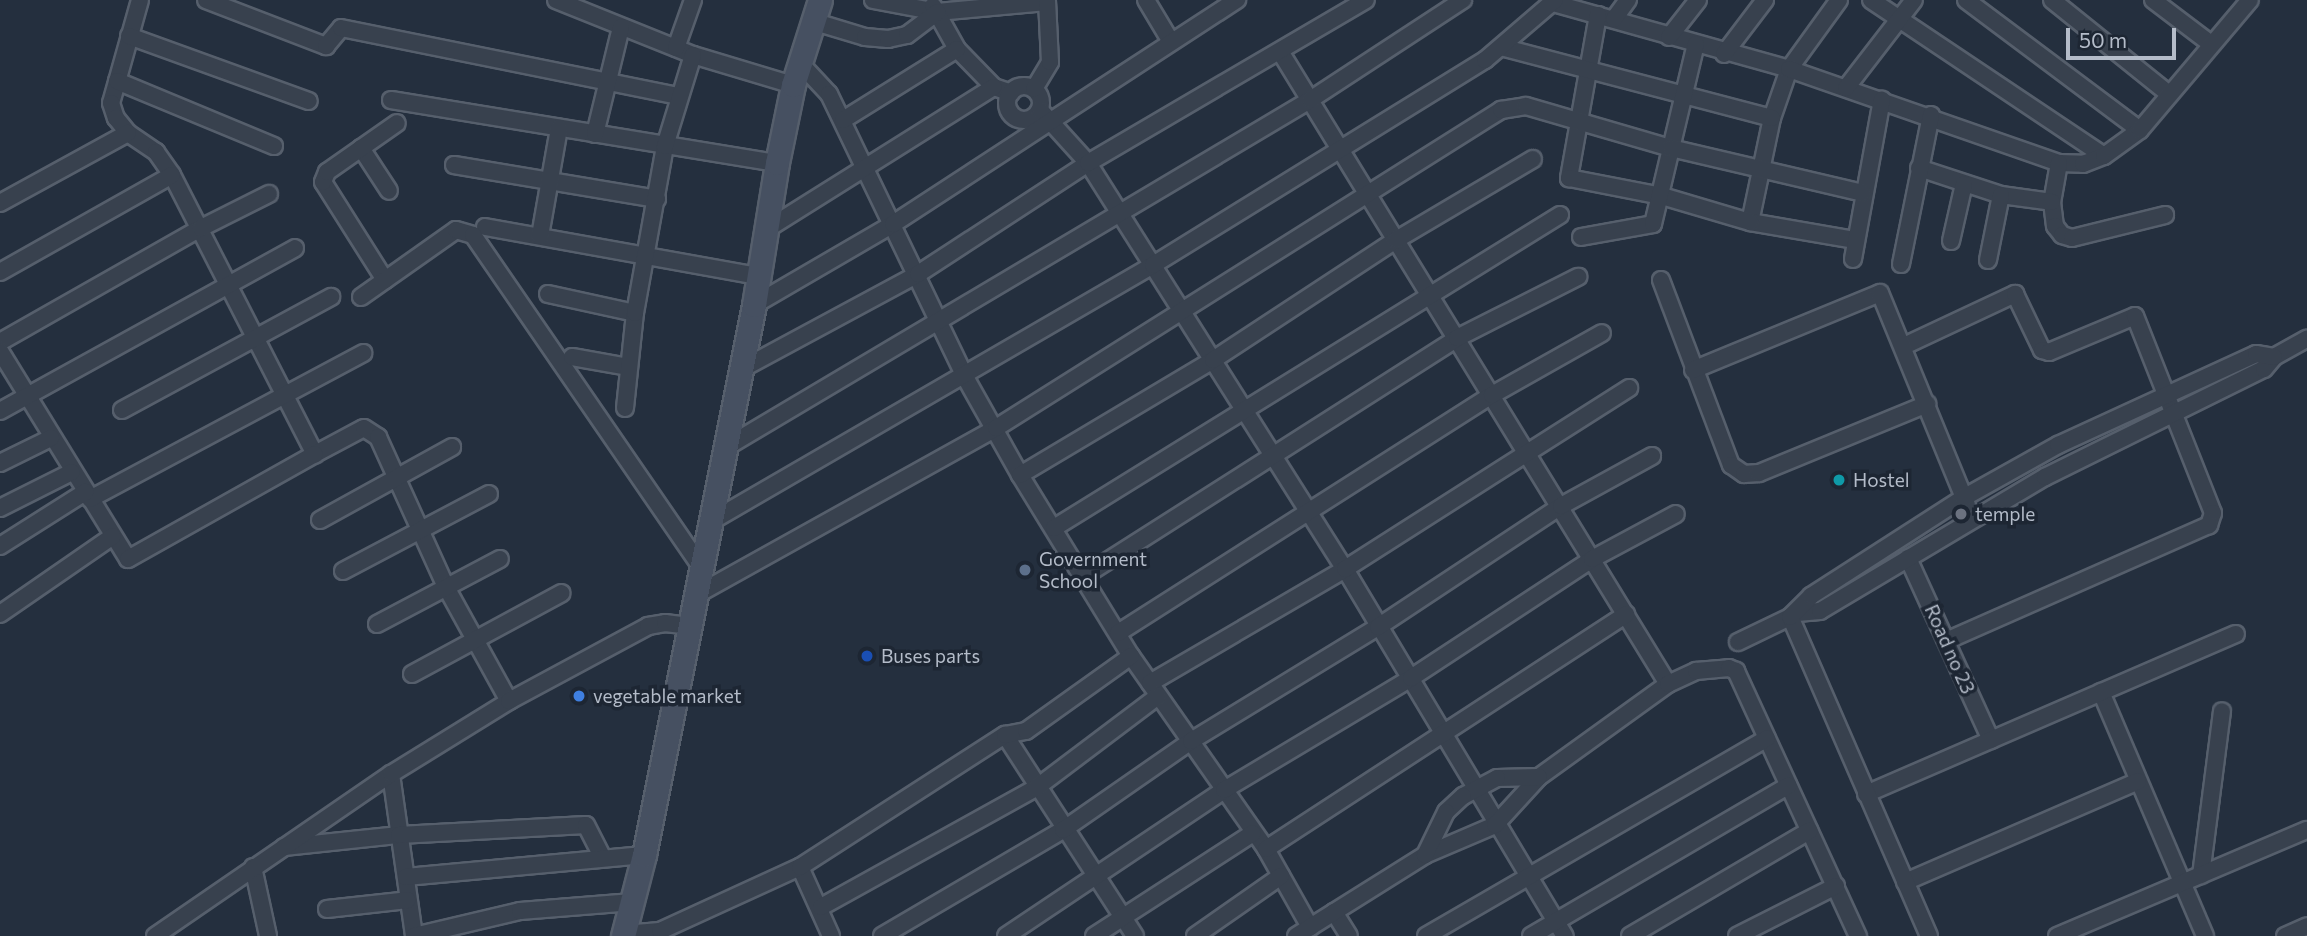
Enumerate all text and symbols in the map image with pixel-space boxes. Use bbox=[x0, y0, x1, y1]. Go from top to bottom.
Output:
scale bar bbox=[2069, 14, 2179, 58]
text: 50 m bbox=[2079, 27, 2127, 52]
place label: Hostel bbox=[1853, 469, 1909, 491]
marker: Hostel bbox=[1831, 472, 1847, 488]
place label: temple bbox=[1975, 503, 2035, 525]
marker: temple bbox=[1953, 506, 1969, 522]
place label: Government School bbox=[1039, 548, 1147, 592]
marker: Government School bbox=[1017, 562, 1033, 578]
street label: Road no 23 bbox=[1920, 601, 1980, 697]
place label: Buses parts bbox=[881, 645, 980, 667]
marker: Buses parts bbox=[859, 648, 875, 664]
place label: vegetable market bbox=[593, 685, 742, 707]
marker: vegetable market bbox=[571, 688, 587, 704]

